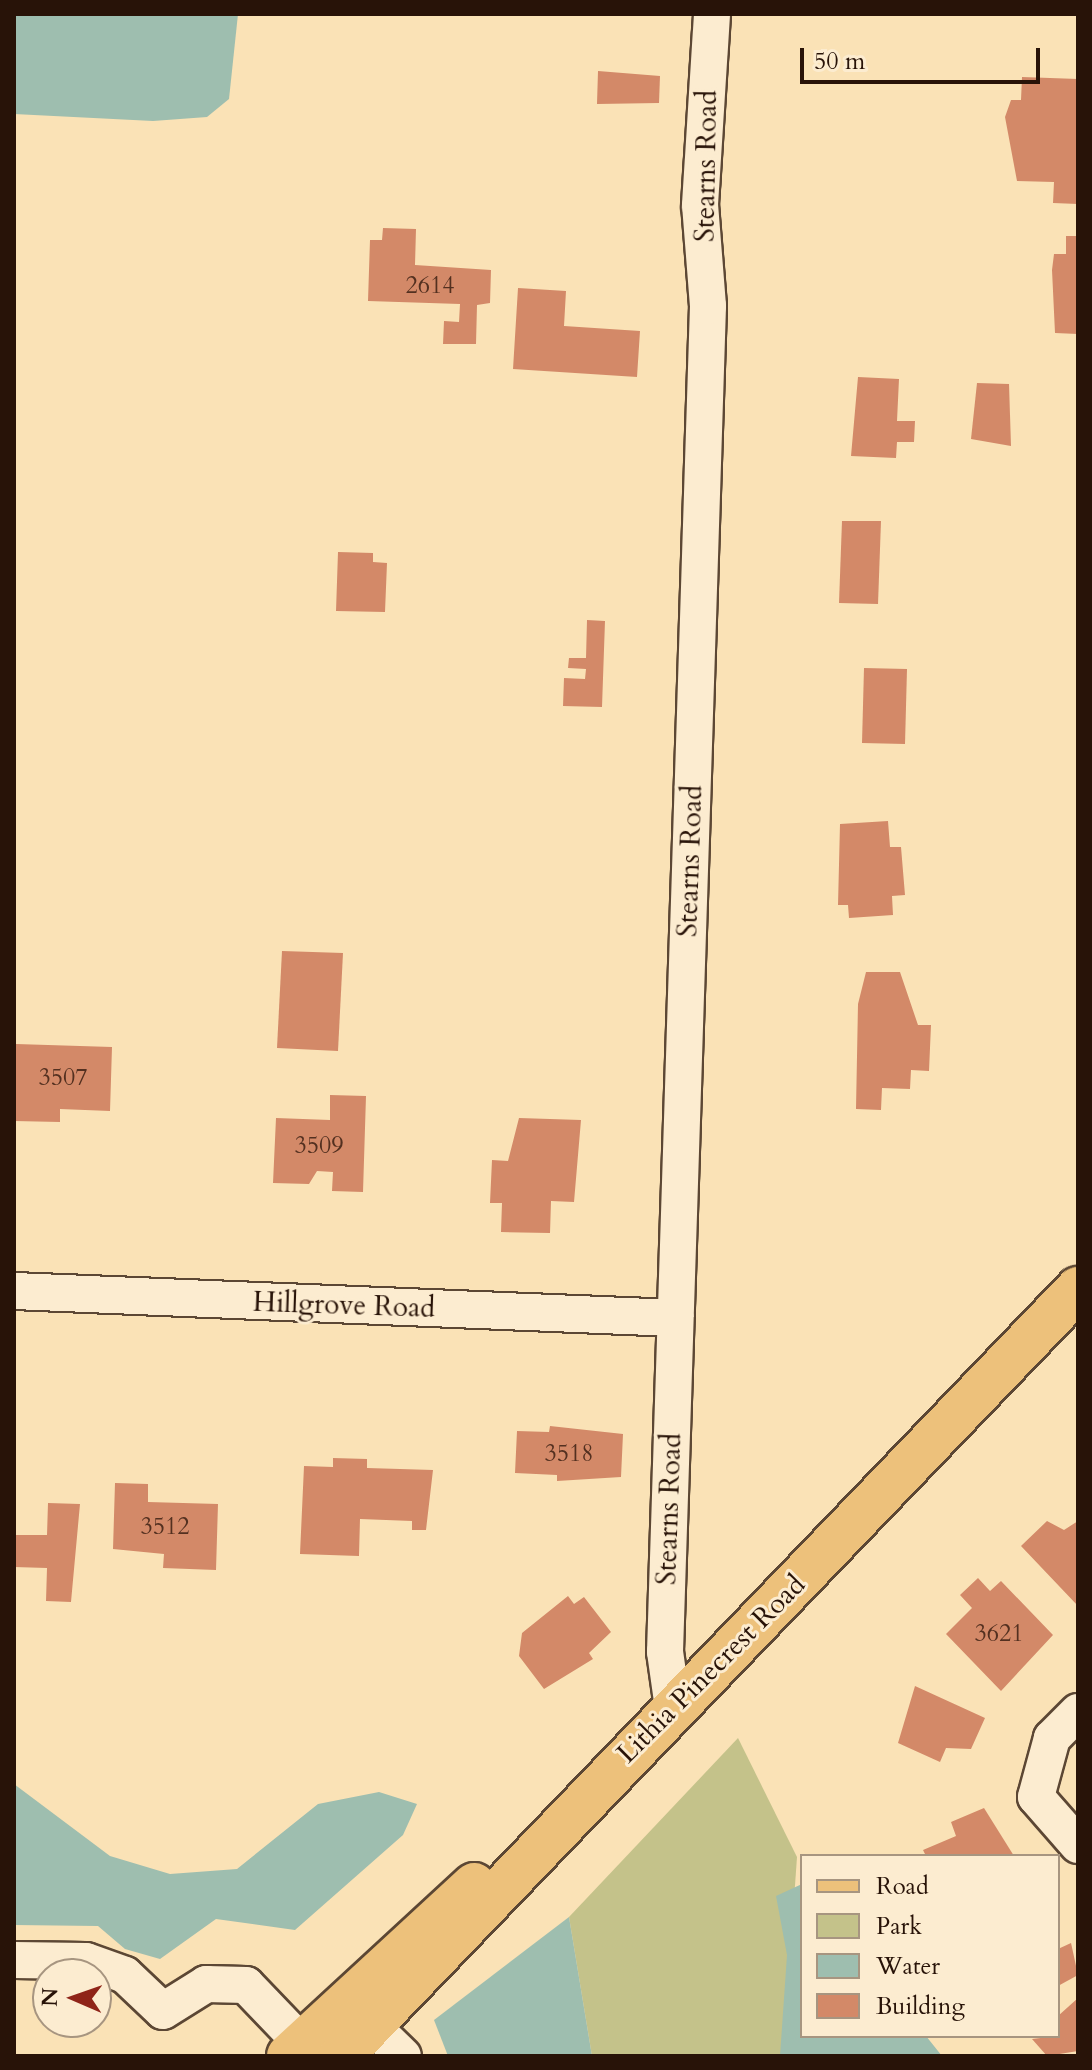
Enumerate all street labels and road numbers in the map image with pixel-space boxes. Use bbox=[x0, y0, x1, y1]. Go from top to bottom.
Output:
street label: Stearns Road bbox=[688, 90, 724, 242]
street label: Stearns Road bbox=[671, 784, 709, 938]
street label: Hillgrove Road bbox=[252, 1285, 436, 1325]
street label: Stearns Road bbox=[650, 1432, 688, 1586]
street label: Lithia Pinecrest Road bbox=[610, 1568, 812, 1770]

